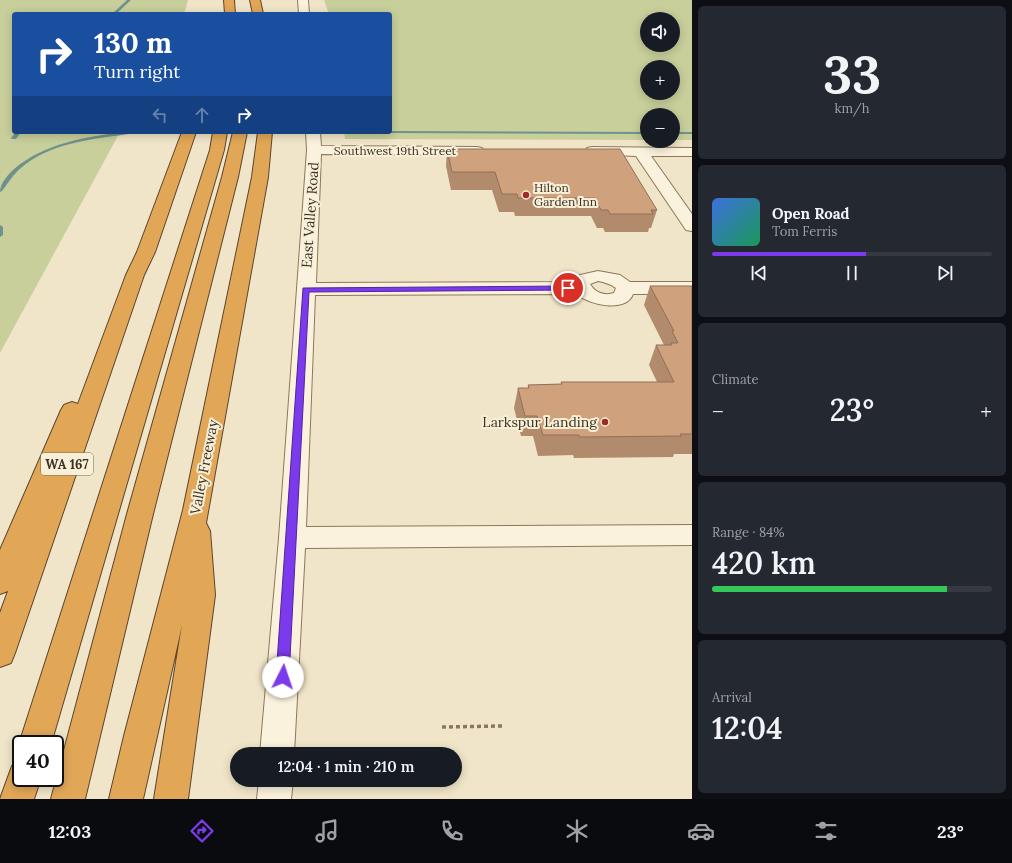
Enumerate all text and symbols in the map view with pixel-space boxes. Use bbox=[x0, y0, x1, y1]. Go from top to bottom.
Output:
map controls bbox=[640, 12, 680, 148]
button: sound bbox=[640, 12, 680, 52]
text: 130 m bbox=[94, 25, 172, 61]
icon: right bbox=[28, 28, 80, 80]
text: 33 bbox=[823, 41, 881, 107]
text: Turn right bbox=[94, 60, 180, 83]
button: + bbox=[640, 60, 680, 100]
text: km/h bbox=[834, 100, 870, 117]
icon: left bbox=[149, 104, 171, 126]
icon: ahead bbox=[191, 104, 213, 126]
icon: right bbox=[233, 104, 255, 126]
button: − bbox=[640, 108, 680, 148]
street label: Southwest 19th Street bbox=[334, 143, 457, 158]
street label: East Valley Road bbox=[297, 161, 323, 269]
place label: Hilton Garden Inn bbox=[534, 180, 597, 209]
marker: Hilton Garden Inn bbox=[521, 190, 531, 200]
text: Open Road bbox=[772, 204, 850, 223]
text: Tom Ferris bbox=[772, 223, 837, 240]
icon: previous bbox=[748, 262, 770, 284]
icon: pause bbox=[841, 262, 863, 284]
icon: next bbox=[934, 262, 956, 284]
pin bbox=[551, 271, 585, 305]
icon: arrive bbox=[557, 277, 579, 299]
text: Climate bbox=[712, 371, 759, 388]
text: 23° bbox=[830, 391, 874, 429]
text: − bbox=[712, 397, 724, 425]
text: + bbox=[980, 397, 992, 425]
place label: Larkspur Landing bbox=[482, 413, 597, 431]
street label: Valley Freeway bbox=[186, 417, 222, 517]
marker: Larkspur Landing bbox=[600, 417, 610, 427]
road number: WA 167 bbox=[41, 453, 93, 475]
text: Range · 84% bbox=[712, 524, 785, 541]
text: 420 km bbox=[712, 544, 816, 582]
position arrow bbox=[262, 656, 304, 698]
text: Arrival bbox=[712, 689, 752, 706]
text: 12:04 bbox=[712, 709, 783, 747]
speed limit sign: 40 bbox=[12, 735, 64, 787]
text: 12:04 · 1 min · 210 m bbox=[278, 757, 414, 776]
icon: directions bbox=[188, 817, 216, 845]
icon: music bbox=[313, 817, 341, 845]
icon: phone bbox=[438, 817, 466, 845]
icon: climate bbox=[563, 817, 591, 845]
icon: car bbox=[687, 817, 715, 845]
icon: filters bbox=[812, 817, 840, 845]
text: 12:03 bbox=[48, 820, 91, 843]
text: 23° bbox=[937, 820, 964, 843]

